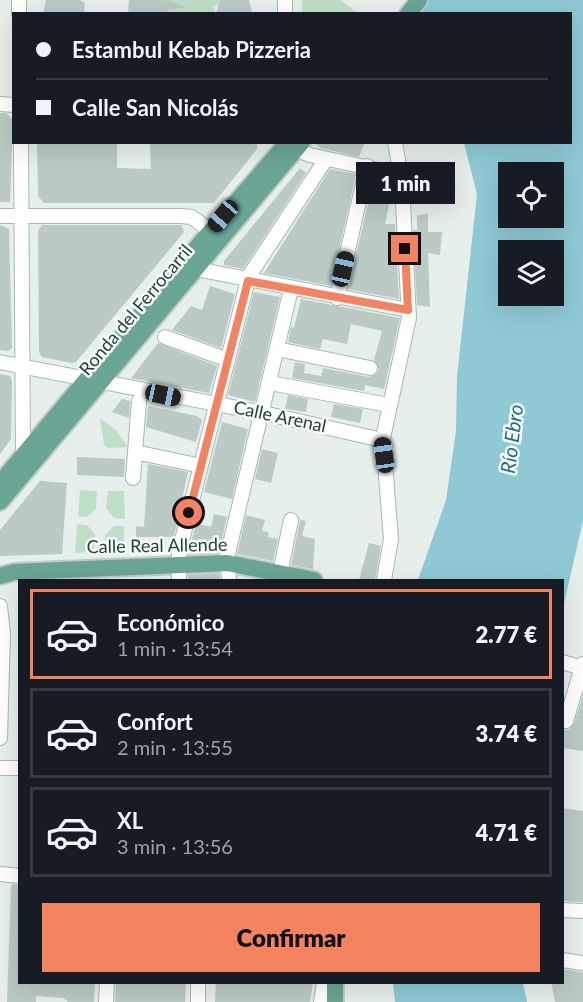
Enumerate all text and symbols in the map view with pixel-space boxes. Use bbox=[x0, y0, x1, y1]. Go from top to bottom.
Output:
text: Estambul Kebab Pizzeria bbox=[72, 36, 311, 63]
text: Calle San Nicolás bbox=[72, 94, 238, 121]
callout: 1 min bbox=[356, 162, 454, 204]
map controls bbox=[498, 162, 564, 306]
button: locate bbox=[498, 162, 564, 228]
text: 1 min bbox=[381, 171, 430, 195]
car bbox=[204, 197, 242, 235]
route end bbox=[391, 235, 418, 262]
street label: Ronda del Ferrocarril bbox=[74, 239, 196, 379]
button: layers bbox=[498, 240, 564, 306]
car bbox=[330, 249, 356, 289]
car bbox=[144, 382, 182, 408]
street label: Calle Arenal bbox=[232, 395, 328, 437]
water label: Río Ebro bbox=[495, 403, 527, 475]
car bbox=[373, 436, 395, 474]
route start bbox=[175, 499, 202, 526]
street label: Calle Real Allende bbox=[86, 533, 228, 557]
icon: car bbox=[45, 607, 99, 661]
text: Económico bbox=[117, 609, 224, 636]
text: 2.77 € bbox=[476, 621, 537, 648]
text: 1 min · 13:54 bbox=[117, 636, 233, 660]
icon: car bbox=[45, 706, 99, 760]
text: Confort bbox=[117, 708, 193, 735]
text: 3.74 € bbox=[476, 720, 537, 747]
text: 2 min · 13:55 bbox=[117, 735, 233, 759]
icon: car bbox=[45, 805, 99, 859]
text: XL bbox=[117, 807, 143, 834]
text: 4.71 € bbox=[476, 819, 537, 846]
text: 3 min · 13:56 bbox=[117, 834, 233, 858]
button: Confirmar bbox=[42, 903, 540, 972]

